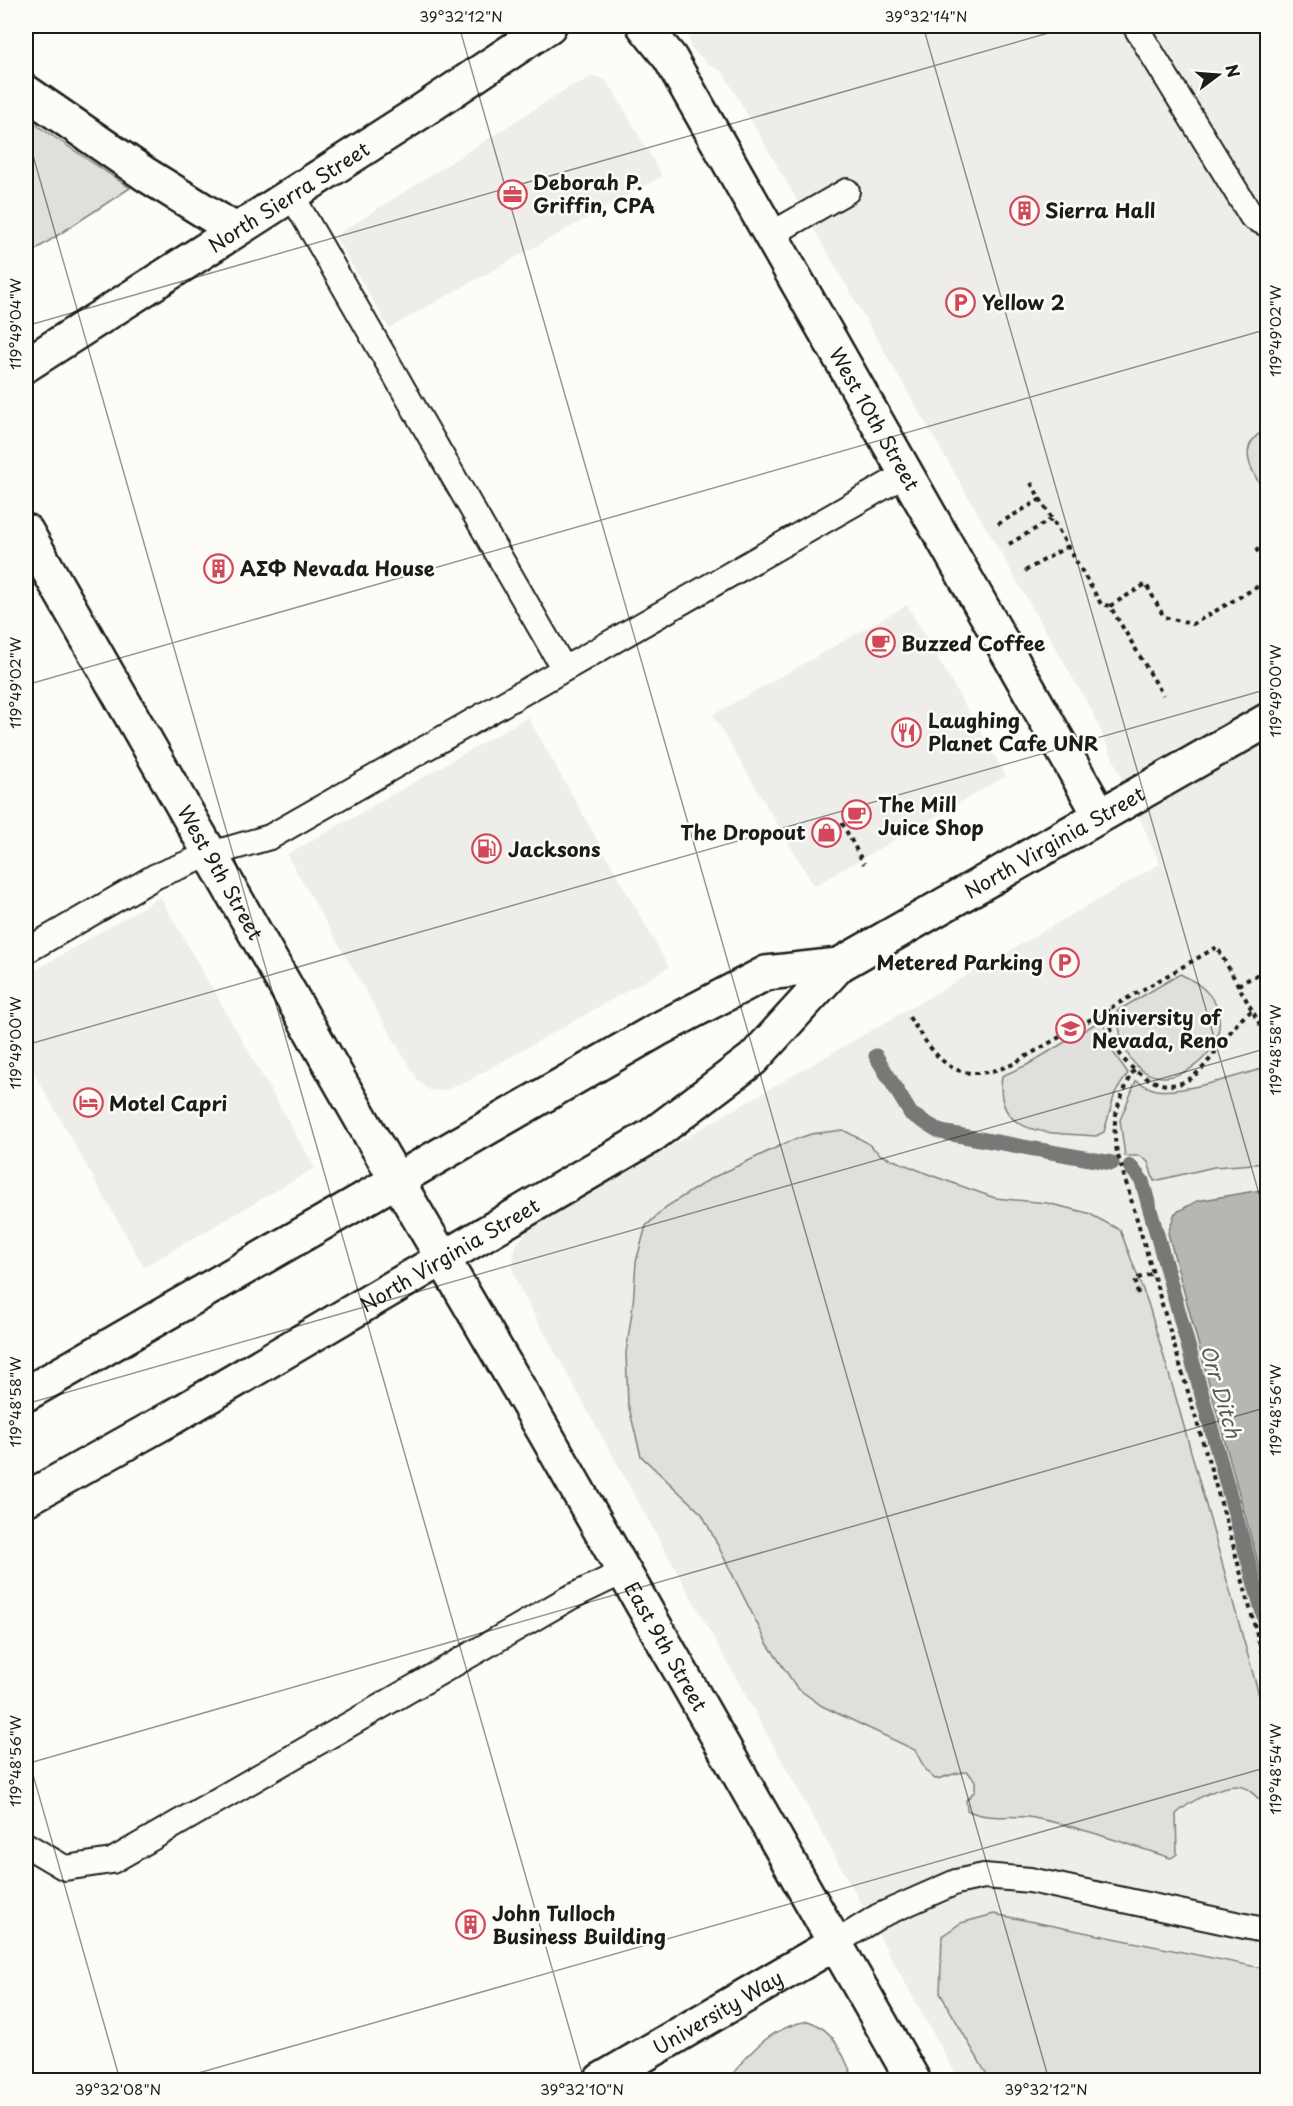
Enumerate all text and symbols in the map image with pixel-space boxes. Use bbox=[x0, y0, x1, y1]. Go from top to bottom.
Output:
text: 39°32'12"N bbox=[419, 4, 503, 27]
text: 39°32'14"N bbox=[885, 4, 968, 27]
north arrow bbox=[1188, 45, 1248, 105]
text: N bbox=[1220, 61, 1247, 80]
street label: North Sierra Street bbox=[202, 134, 375, 260]
place label: Deborah P. Griffin, CPA bbox=[533, 167, 655, 220]
office icon: Deborah P. Griffin, CPA bbox=[496, 178, 528, 210]
building icon: Sierra Hall bbox=[1008, 194, 1040, 226]
place label: Sierra Hall bbox=[1045, 195, 1155, 225]
text: 119°49'04"W bbox=[3, 277, 26, 370]
text: 119°49'02"W bbox=[1263, 284, 1286, 377]
parking icon: Yellow 2 bbox=[945, 286, 977, 318]
place label: Yellow 2 bbox=[982, 287, 1065, 317]
street label: West 10th Street bbox=[822, 342, 928, 496]
building icon: ΑΣΦ Nevada House bbox=[203, 552, 235, 584]
place label: ΑΣΦ Nevada House bbox=[240, 553, 435, 583]
cafe icon: Buzzed Coffee bbox=[864, 627, 896, 659]
place label: Buzzed Coffee bbox=[901, 628, 1045, 658]
text: 119°49'02"W bbox=[3, 636, 26, 729]
text: 119°49'00"W bbox=[1263, 644, 1286, 738]
place label: Laughing Planet Cafe UNR bbox=[928, 705, 1099, 758]
restaurant icon: Laughing Planet Cafe UNR bbox=[891, 716, 923, 748]
street label: North Virginia Street bbox=[959, 779, 1150, 906]
place label: The Mill Juice Shop bbox=[878, 789, 984, 842]
street label: West 9th Street bbox=[170, 799, 271, 945]
cafe icon: The Mill Juice Shop bbox=[841, 799, 873, 831]
shop icon: The Dropout bbox=[811, 816, 843, 848]
place label: The Dropout bbox=[680, 817, 806, 847]
fuel station icon: Jacksons bbox=[471, 833, 503, 865]
place label: Jacksons bbox=[508, 834, 601, 864]
parking icon: Metered Parking bbox=[1048, 946, 1080, 978]
place label: Metered Parking bbox=[877, 947, 1043, 977]
text: 119°49'00"W bbox=[3, 996, 26, 1090]
place label: University of Nevada, Reno bbox=[1092, 1002, 1228, 1055]
text: 119°48'58"W bbox=[1263, 1004, 1286, 1096]
school or university icon: University of Nevada, Reno bbox=[1055, 1012, 1087, 1044]
hotel icon: Motel Capri bbox=[72, 1087, 104, 1119]
place label: Motel Capri bbox=[109, 1088, 227, 1118]
street label: North Virginia Street bbox=[354, 1190, 545, 1319]
water label: Orr Ditch bbox=[1193, 1341, 1251, 1442]
text: 119°48'58"W bbox=[3, 1356, 26, 1448]
text: 119°48'56"W bbox=[1263, 1363, 1286, 1456]
street label: East 9th Street bbox=[617, 1576, 715, 1717]
text: 119°48'56"W bbox=[3, 1714, 26, 1807]
text: 119°48'54"W bbox=[1263, 1723, 1286, 1815]
place label: John Tulloch Business Building bbox=[492, 1898, 666, 1951]
building icon: John Tulloch Business Building bbox=[455, 1909, 487, 1941]
street label: University Way bbox=[647, 1962, 788, 2062]
text: 39°32'08"N bbox=[75, 2077, 161, 2100]
text: 39°32'10"N bbox=[540, 2077, 624, 2100]
text: 39°32'12"N bbox=[1004, 2077, 1088, 2100]

